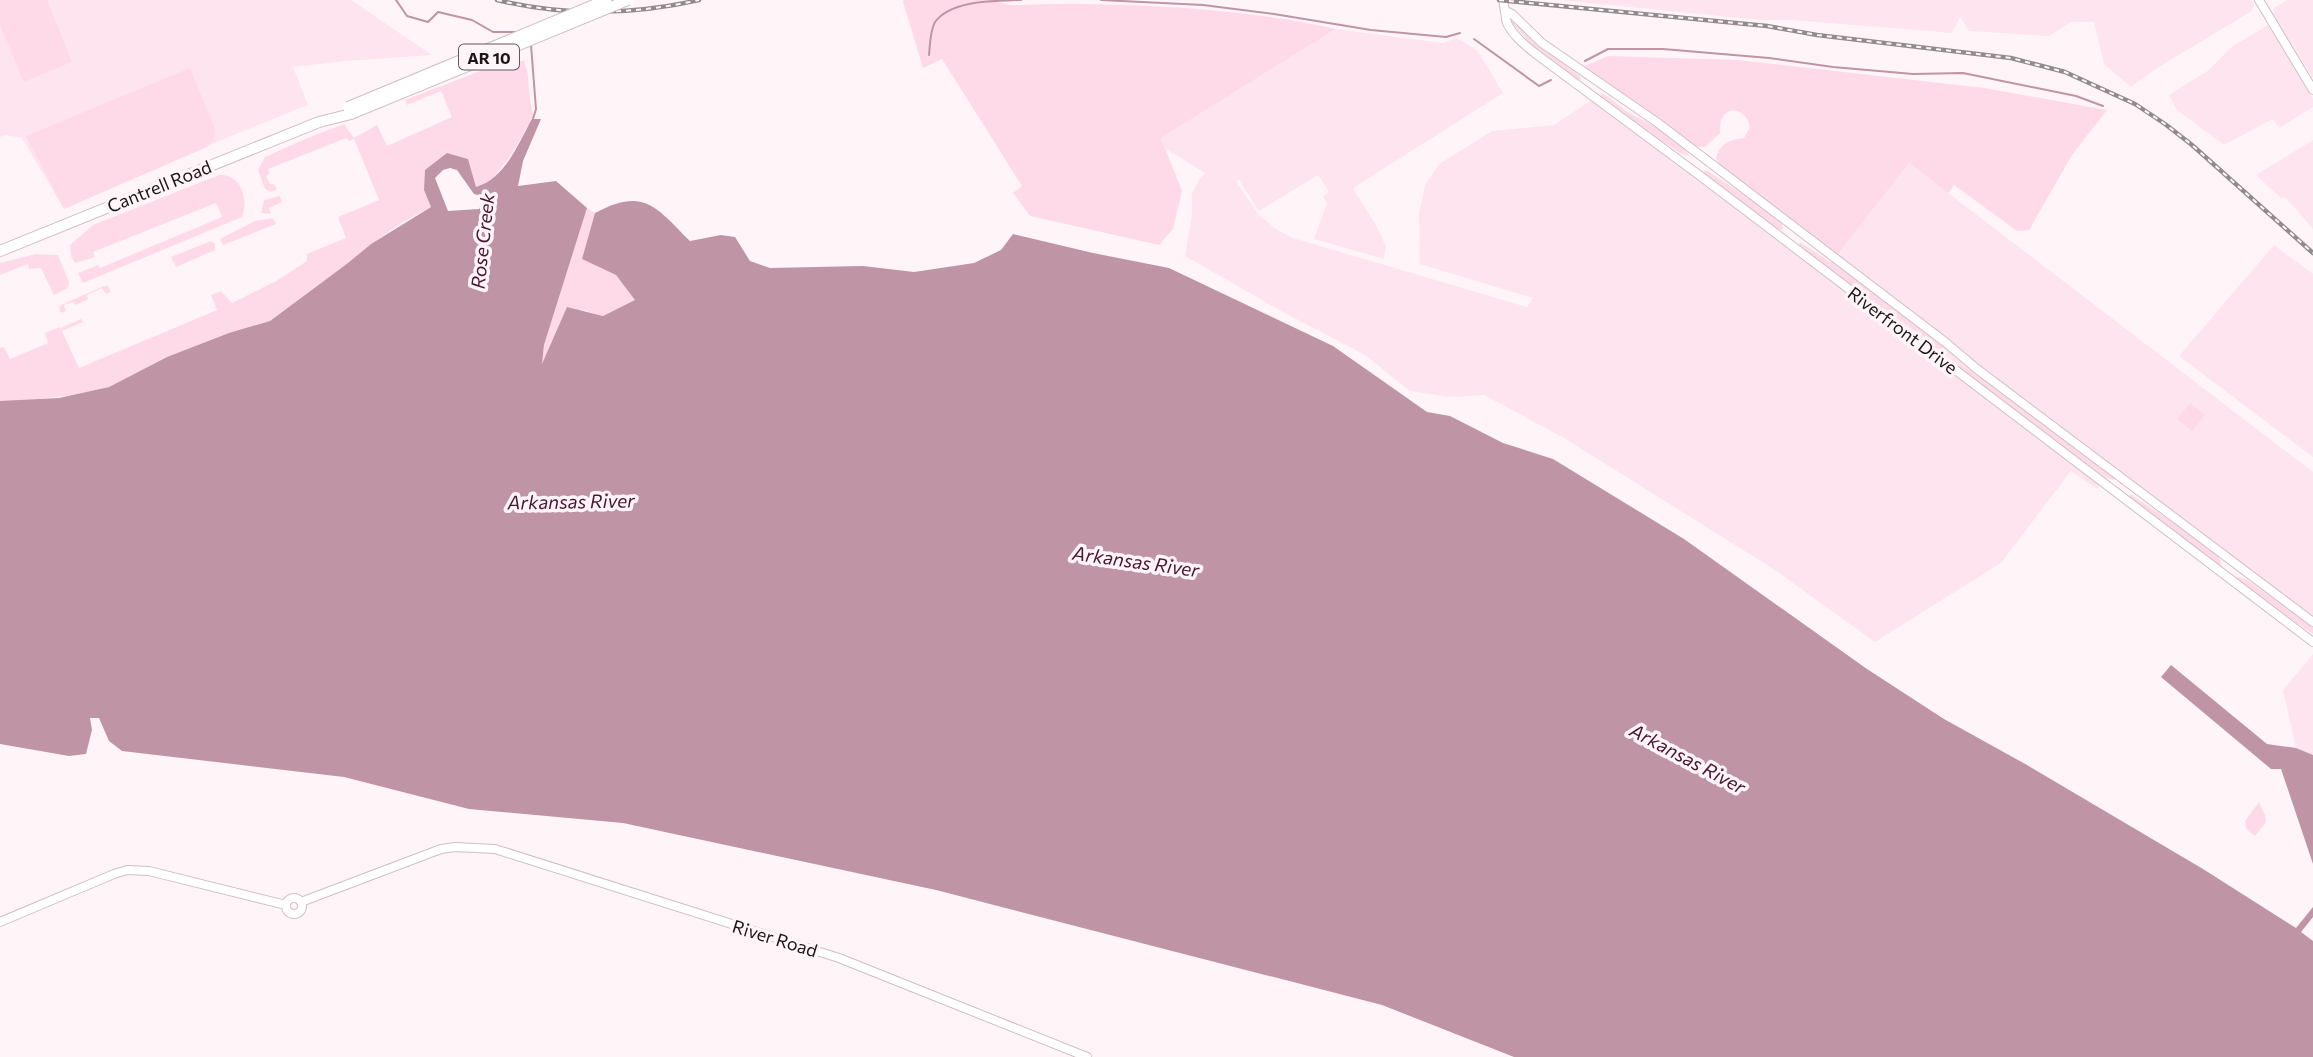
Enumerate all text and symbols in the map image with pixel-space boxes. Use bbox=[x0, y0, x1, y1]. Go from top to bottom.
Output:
road number: AR 10 bbox=[459, 44, 519, 69]
street label: Cantrell Road bbox=[104, 155, 214, 217]
water label: Rose Creek bbox=[466, 191, 499, 290]
street label: Riverfront Drive bbox=[1844, 282, 1962, 378]
water label: Arkansas River bbox=[506, 488, 636, 514]
water label: Arkansas River bbox=[1070, 541, 1202, 581]
water label: Arkansas River bbox=[1625, 717, 1751, 799]
street label: River Road bbox=[730, 915, 820, 961]

